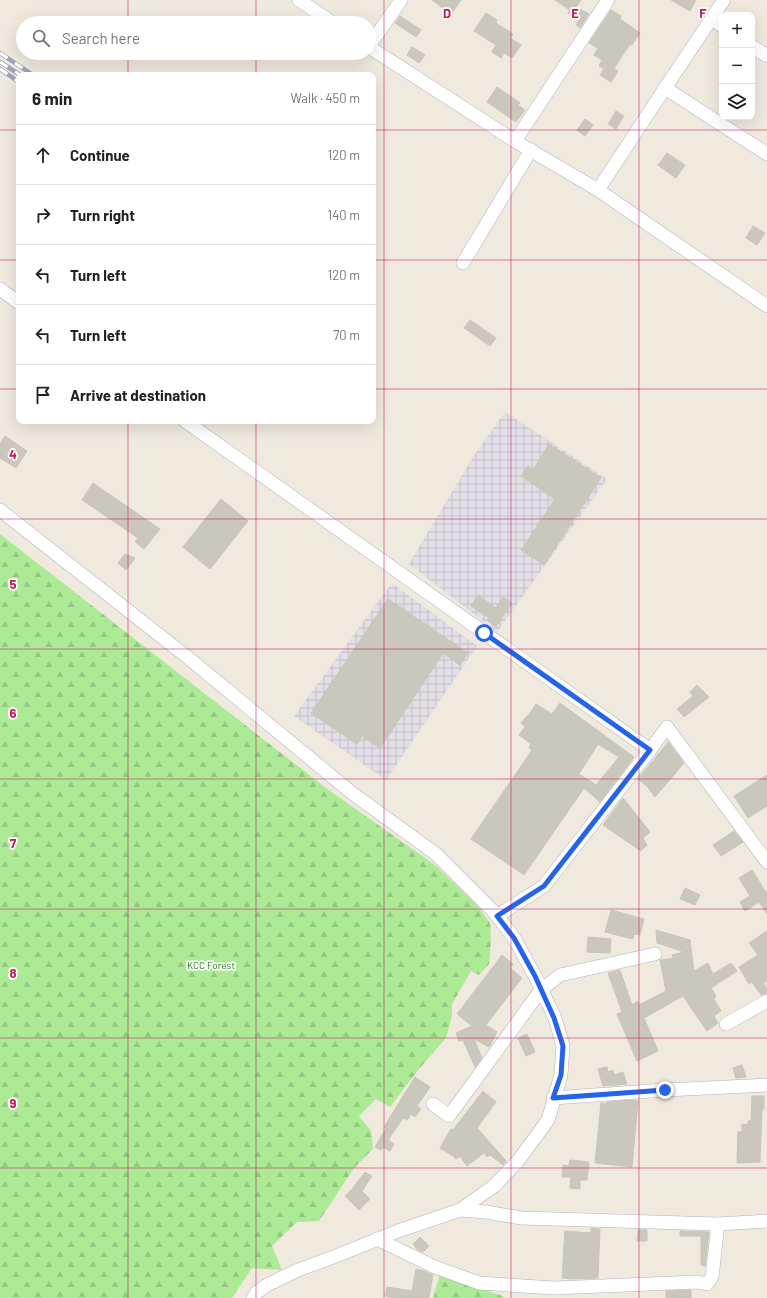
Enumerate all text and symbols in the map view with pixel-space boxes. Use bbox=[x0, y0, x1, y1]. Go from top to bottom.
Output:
text: D bbox=[443, 5, 451, 21]
text: E bbox=[571, 5, 579, 21]
text: F bbox=[699, 5, 707, 21]
map controls bbox=[719, 12, 755, 120]
button: + bbox=[719, 12, 755, 48]
search box bbox=[16, 16, 376, 60]
icon: search bbox=[30, 27, 52, 49]
text: Search here bbox=[62, 29, 140, 47]
button: − bbox=[719, 48, 755, 84]
button: layers bbox=[719, 84, 755, 120]
text: 6 min bbox=[32, 88, 72, 108]
text: Walk · 450 m bbox=[291, 90, 360, 106]
icon: ahead bbox=[32, 144, 54, 166]
text: Continue bbox=[70, 146, 130, 164]
text: 120 m bbox=[328, 147, 360, 163]
icon: right bbox=[32, 204, 54, 226]
text: Turn right bbox=[70, 206, 135, 224]
text: 140 m bbox=[328, 207, 360, 223]
icon: left bbox=[32, 264, 54, 286]
text: Turn left bbox=[70, 266, 126, 284]
text: 120 m bbox=[328, 267, 360, 283]
icon: left bbox=[32, 324, 54, 346]
text: Turn left bbox=[70, 326, 126, 344]
text: 70 m bbox=[333, 327, 360, 343]
icon: arrive bbox=[32, 384, 54, 406]
text: Arrive at destination bbox=[70, 386, 206, 404]
text: 4 bbox=[9, 446, 17, 462]
text: 5 bbox=[9, 576, 17, 592]
route start bbox=[475, 624, 493, 642]
text: 6 bbox=[10, 705, 17, 721]
text: 7 bbox=[10, 835, 17, 851]
park label: KCC Forest bbox=[187, 959, 235, 971]
text: 8 bbox=[9, 965, 17, 981]
route end bbox=[656, 1081, 674, 1099]
text: 9 bbox=[10, 1095, 17, 1111]

